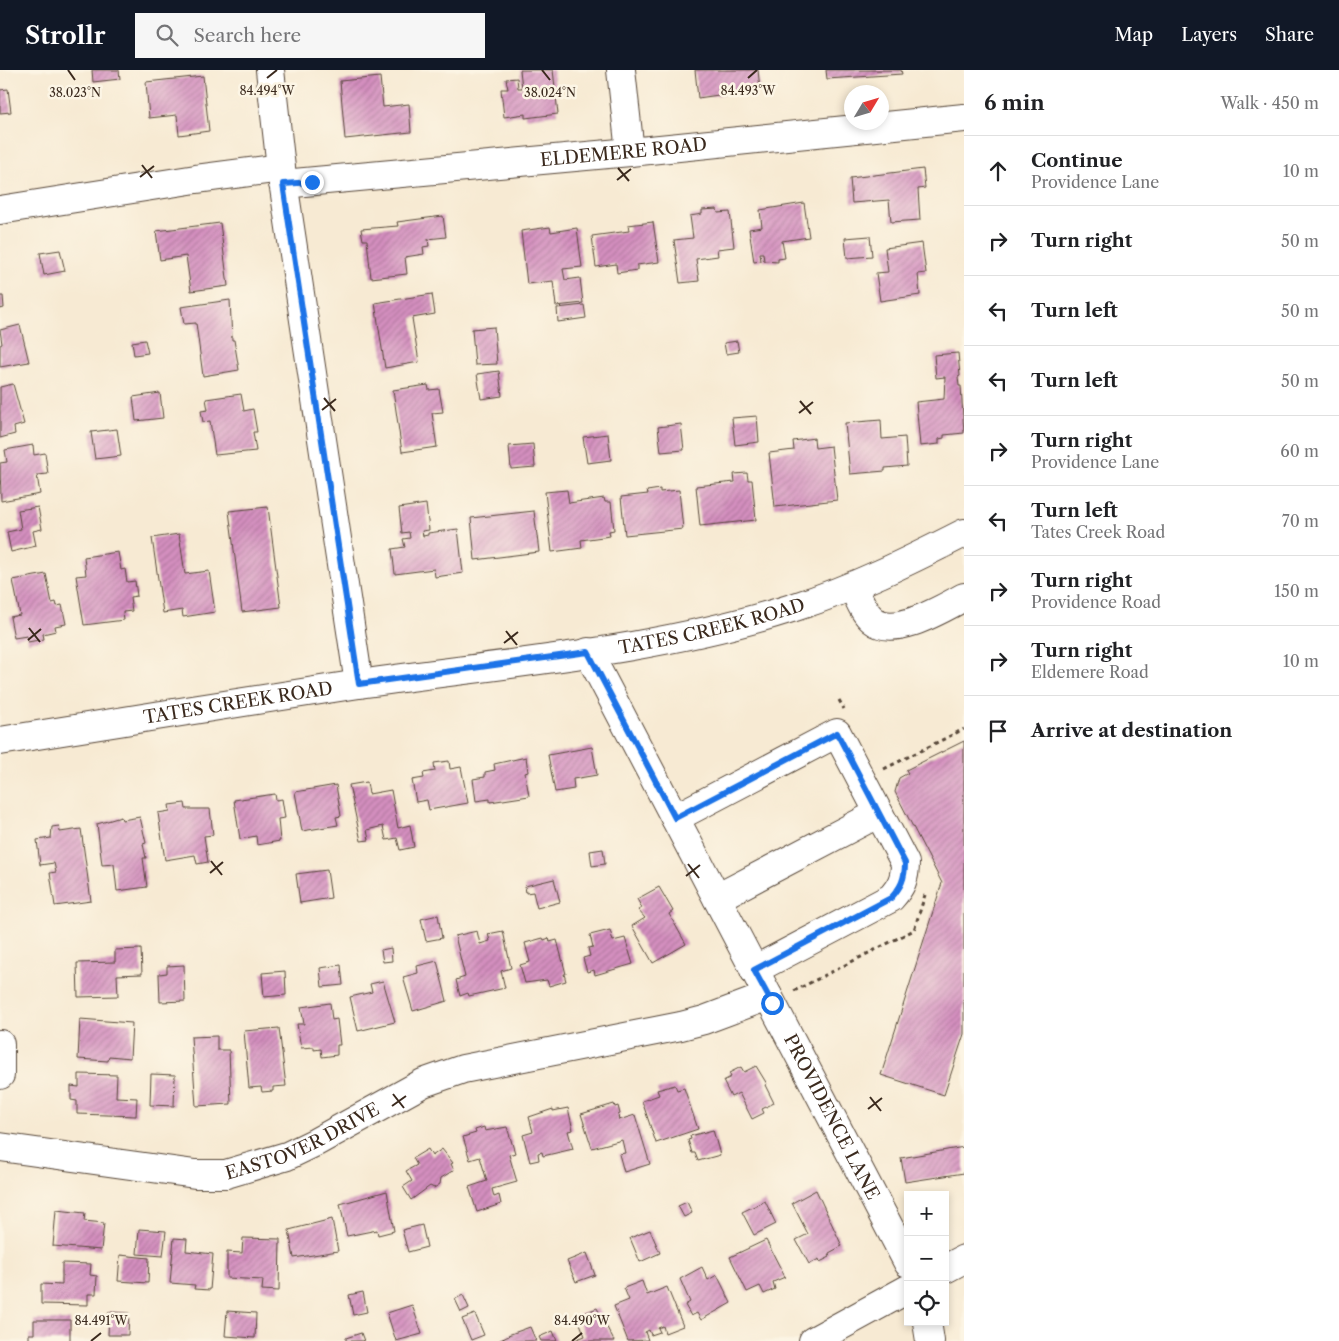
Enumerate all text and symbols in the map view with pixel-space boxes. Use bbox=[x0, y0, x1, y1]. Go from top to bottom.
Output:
search box bbox=[135, 13, 485, 58]
text: Strollr bbox=[25, 21, 105, 50]
icon: search bbox=[153, 21, 181, 49]
text: Search here bbox=[193, 24, 301, 47]
text: Map bbox=[1115, 24, 1153, 46]
text: Layers bbox=[1181, 24, 1237, 46]
text: Share bbox=[1265, 24, 1314, 46]
text: 84.494°W bbox=[239, 83, 295, 98]
text: 84.493°W bbox=[721, 83, 776, 98]
text: 38.023°N bbox=[49, 85, 101, 100]
text: 38.024°N bbox=[524, 85, 576, 100]
north arrow bbox=[844, 85, 889, 130]
text: 6 min bbox=[984, 90, 1045, 115]
text: Walk · 450 m bbox=[1221, 93, 1319, 113]
street label: ELDEMERE ROAD bbox=[539, 133, 708, 171]
text: Continue bbox=[1031, 149, 1123, 172]
icon: ahead bbox=[984, 157, 1012, 185]
text: 10 m bbox=[1283, 161, 1319, 181]
route end bbox=[301, 171, 324, 194]
text: Providence Lane bbox=[1031, 172, 1159, 192]
icon: right bbox=[984, 227, 1012, 255]
text: Turn right bbox=[1031, 229, 1132, 252]
text: 50 m bbox=[1281, 231, 1319, 251]
icon: left bbox=[984, 297, 1012, 325]
text: Turn left bbox=[1031, 299, 1118, 322]
text: 50 m bbox=[1281, 301, 1319, 321]
icon: left bbox=[984, 367, 1012, 395]
text: Turn left bbox=[1031, 369, 1118, 392]
text: 50 m bbox=[1281, 371, 1319, 391]
text: Turn right bbox=[1031, 429, 1132, 452]
icon: right bbox=[984, 437, 1012, 465]
text: 60 m bbox=[1280, 441, 1319, 461]
text: Providence Lane bbox=[1031, 452, 1159, 472]
text: Turn left bbox=[1031, 499, 1118, 522]
icon: left bbox=[984, 507, 1012, 535]
text: 70 m bbox=[1282, 511, 1319, 531]
text: Tates Creek Road bbox=[1031, 522, 1165, 542]
text: Turn right bbox=[1031, 569, 1132, 592]
icon: right bbox=[984, 577, 1012, 605]
text: 150 m bbox=[1274, 581, 1319, 601]
text: Providence Road bbox=[1031, 592, 1161, 612]
street label: TATES CREEK ROAD bbox=[617, 594, 808, 659]
text: Turn right bbox=[1031, 639, 1132, 662]
icon: right bbox=[984, 647, 1012, 675]
text: 10 m bbox=[1283, 651, 1319, 671]
text: Eldemere Road bbox=[1031, 662, 1149, 682]
street label: TATES CREEK ROAD bbox=[142, 677, 334, 729]
icon: arrive bbox=[984, 717, 1012, 745]
text: Arrive at destination bbox=[1031, 719, 1232, 742]
route start bbox=[761, 992, 784, 1015]
street label: PROVIDENCE LANE bbox=[779, 1030, 884, 1204]
street label: EASTOVER DRIVE bbox=[223, 1098, 383, 1185]
map controls bbox=[904, 1191, 949, 1326]
button: + bbox=[904, 1191, 949, 1236]
button: − bbox=[904, 1236, 949, 1281]
button: locate bbox=[904, 1281, 949, 1326]
text: 84.491°W bbox=[74, 1313, 128, 1328]
text: 84.490°W bbox=[554, 1313, 611, 1328]

